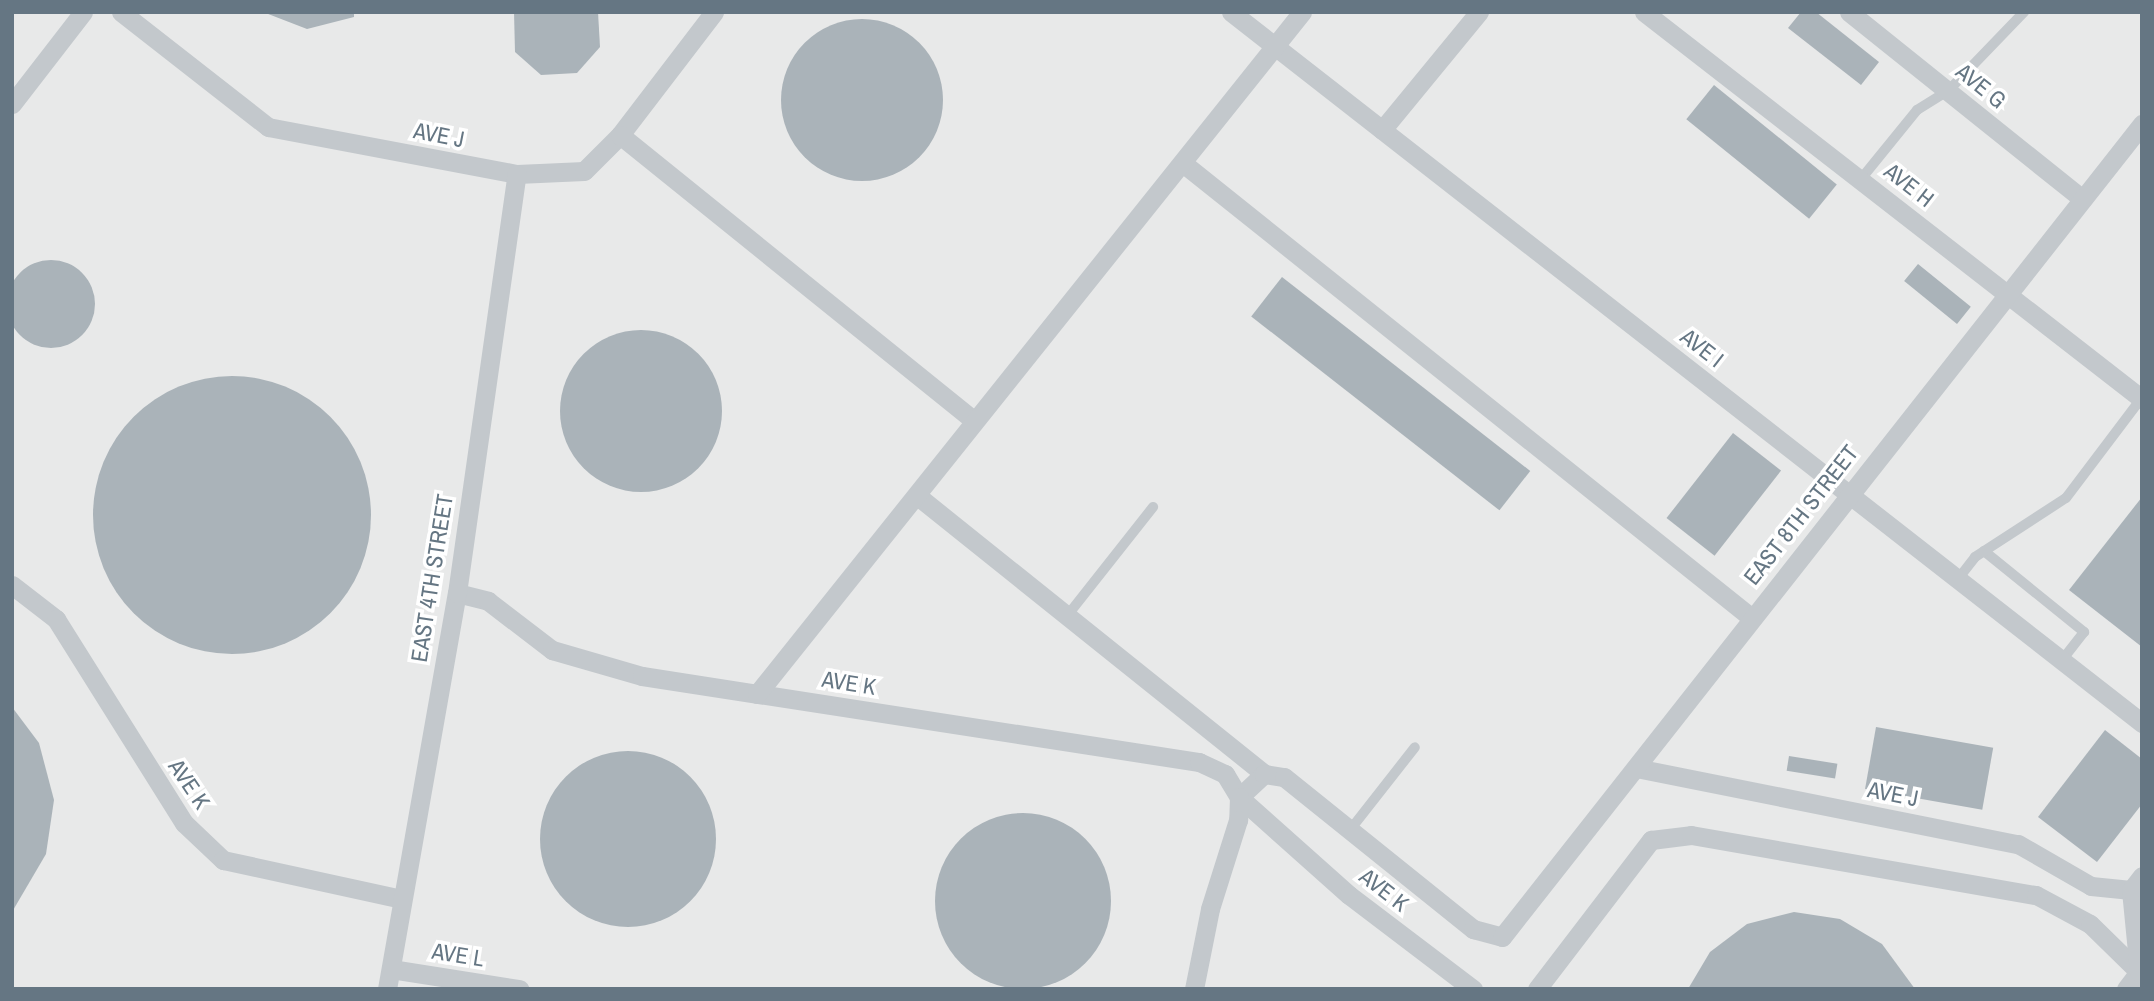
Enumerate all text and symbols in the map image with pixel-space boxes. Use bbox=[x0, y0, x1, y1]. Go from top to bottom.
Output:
street label: AVE G bbox=[1950, 58, 2012, 114]
street label: AVE J bbox=[411, 117, 467, 153]
street label: AVE H bbox=[1879, 157, 1939, 213]
street label: AVE I bbox=[1675, 323, 1729, 373]
street label: EAST 8TH STREET bbox=[1738, 440, 1864, 590]
street label: EAST 4TH STREET bbox=[405, 492, 459, 664]
street label: AVE K bbox=[820, 665, 878, 701]
street label: AVE K bbox=[162, 754, 216, 814]
street label: AVE J bbox=[1865, 776, 1921, 812]
street label: AVE K bbox=[1354, 862, 1414, 918]
street label: AVE L bbox=[430, 937, 486, 973]

